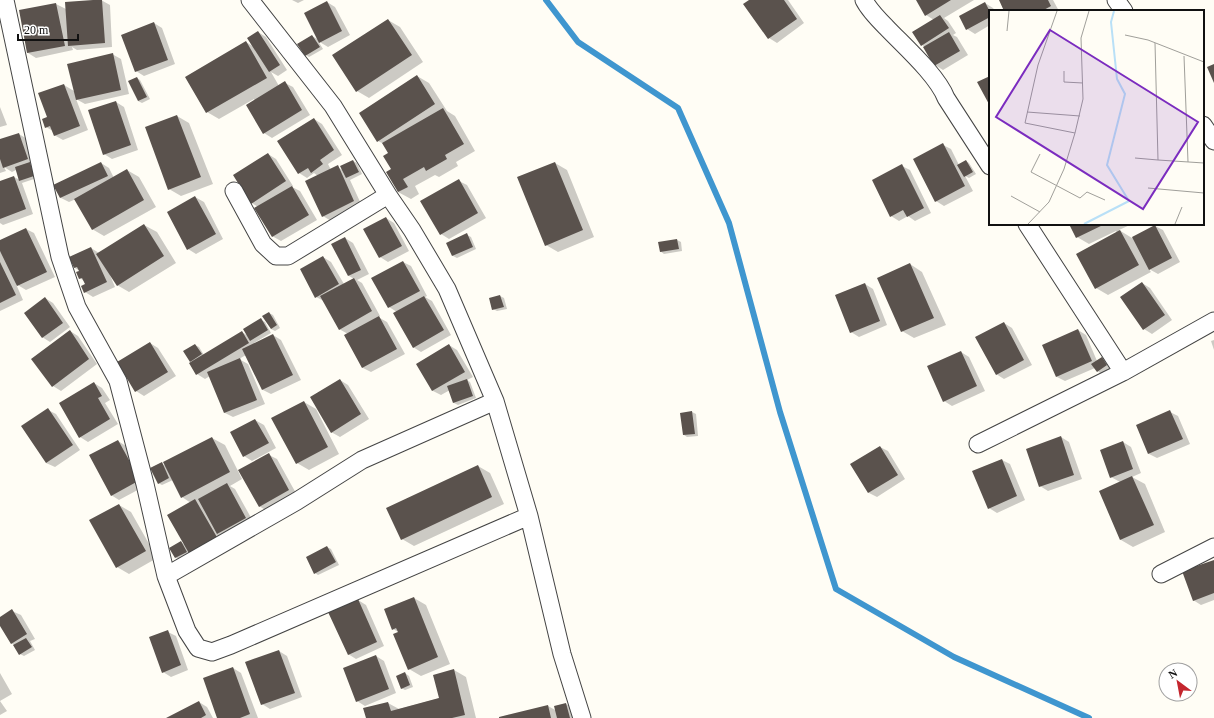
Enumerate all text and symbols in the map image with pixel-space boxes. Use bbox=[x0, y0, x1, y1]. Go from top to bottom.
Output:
inset map bbox=[989, 10, 1204, 225]
scale bar bbox=[18, 16, 78, 42]
text: 20 m bbox=[24, 23, 49, 37]
north arrow bbox=[1158, 662, 1198, 702]
text: N bbox=[1166, 666, 1179, 681]

